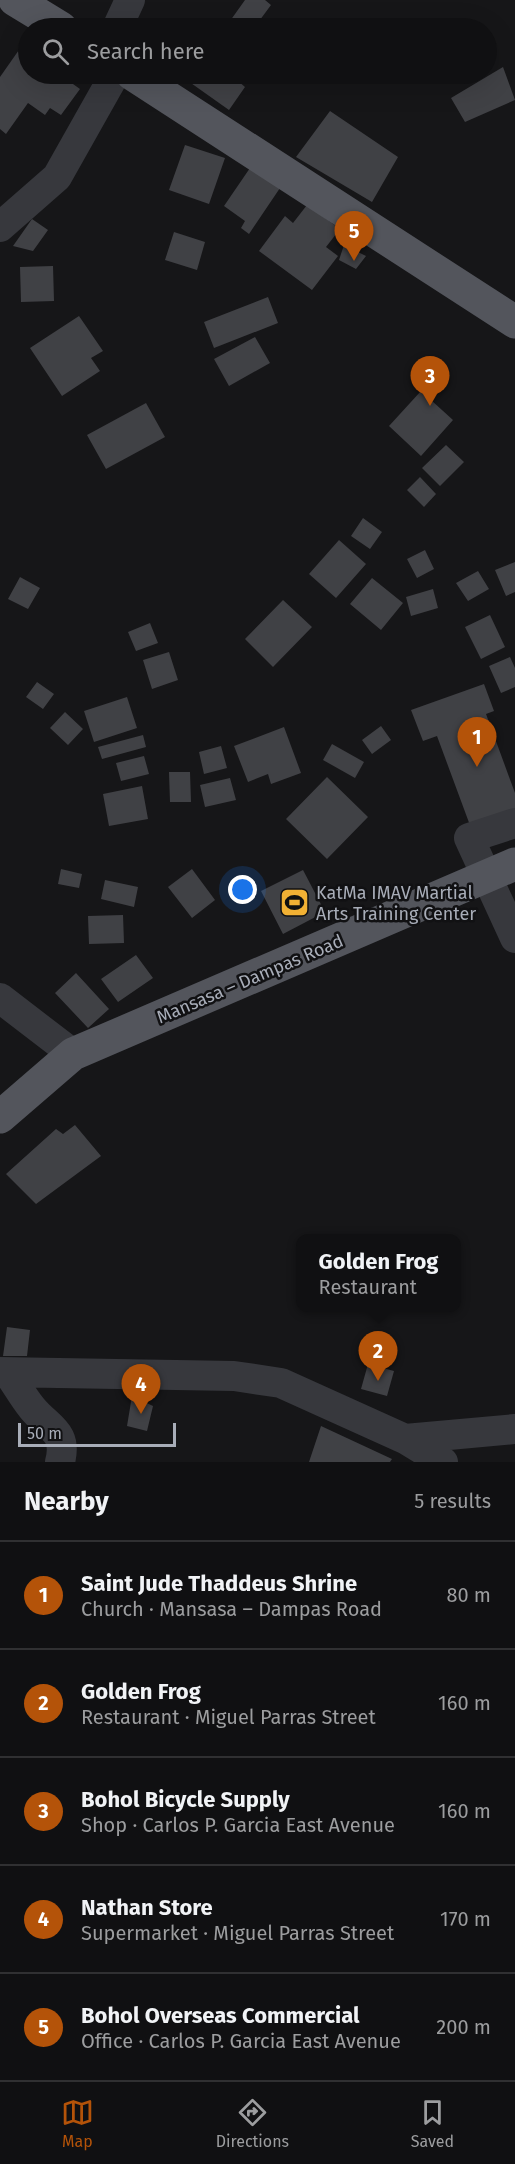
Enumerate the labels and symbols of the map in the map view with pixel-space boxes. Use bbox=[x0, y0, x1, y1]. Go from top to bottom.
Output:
pin: 5 bbox=[334, 212, 374, 261]
pin: 3 bbox=[410, 356, 450, 406]
pin: 1 bbox=[458, 718, 496, 767]
your location bbox=[228, 875, 257, 904]
place label: KatMa IMAV Martial Arts Training Center bbox=[316, 882, 476, 925]
sports icon: KatMa IMAV Martial Arts Training Center bbox=[279, 887, 311, 919]
street label: Mansasa – Dampas Road bbox=[153, 930, 347, 1028]
pin: 2 bbox=[358, 1332, 398, 1381]
pin: 4 bbox=[122, 1364, 160, 1414]
scale bar bbox=[18, 1420, 176, 1448]

